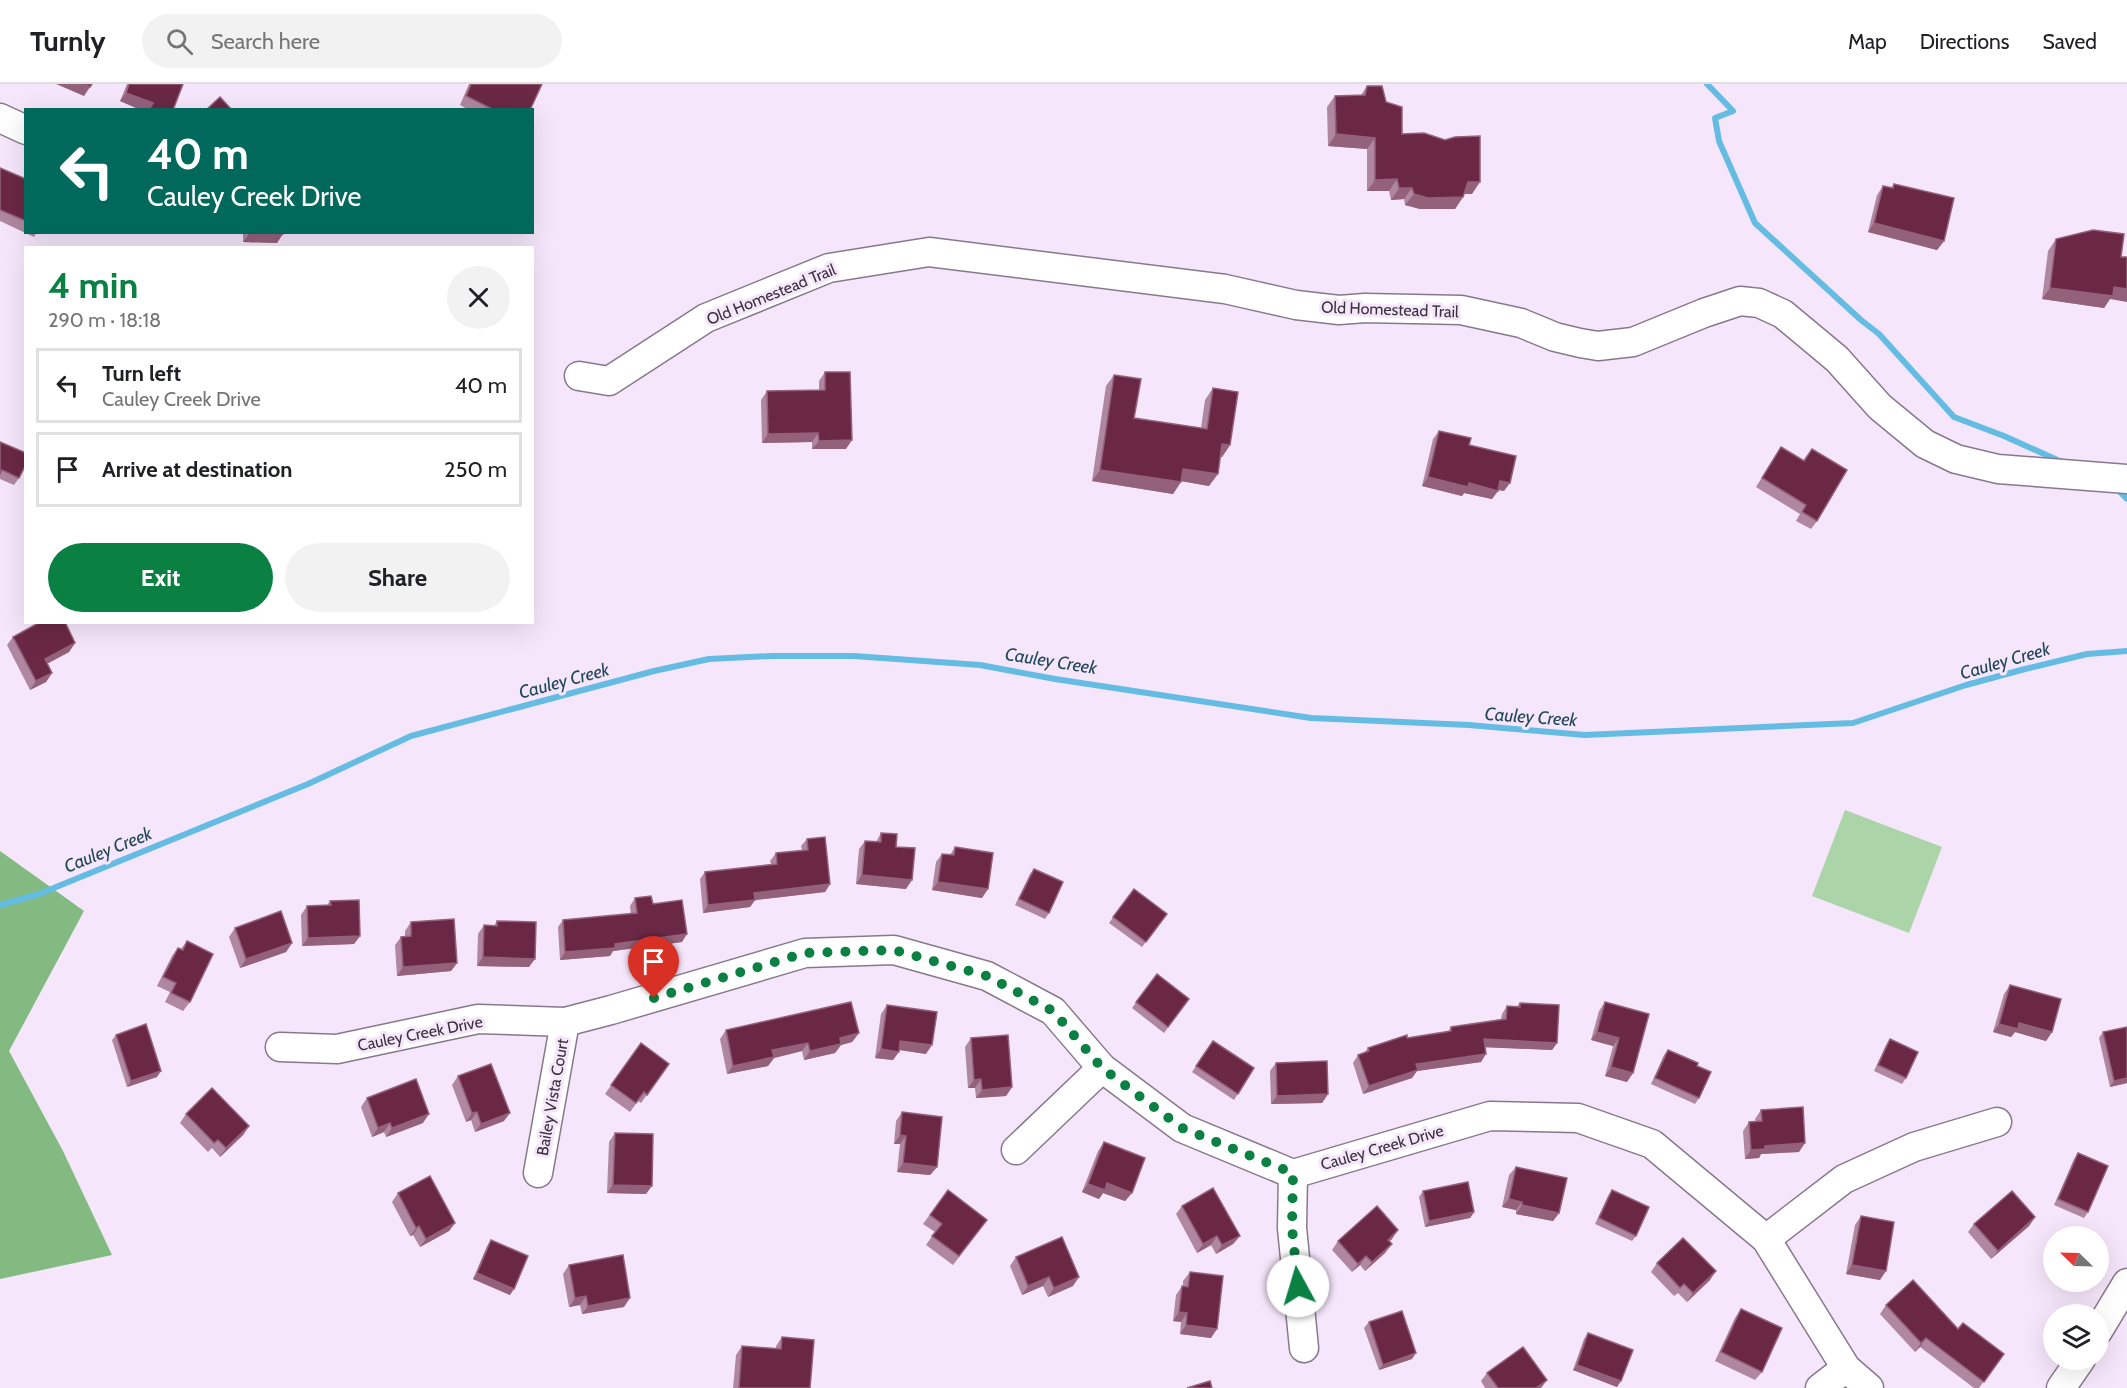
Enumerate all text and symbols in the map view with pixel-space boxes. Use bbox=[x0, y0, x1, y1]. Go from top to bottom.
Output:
search box bbox=[142, 14, 562, 68]
text: Turnly bbox=[30, 24, 106, 58]
icon: search bbox=[163, 25, 196, 58]
text: Search here bbox=[211, 28, 320, 55]
text: Map bbox=[1848, 29, 1887, 54]
text: Directions bbox=[1920, 29, 2009, 54]
text: Saved bbox=[2042, 29, 2097, 54]
text: 40 m bbox=[147, 128, 249, 180]
icon: left bbox=[48, 132, 126, 210]
text: Cauley Creek Drive bbox=[147, 180, 361, 213]
street label: Old Homestead Trail bbox=[704, 260, 839, 329]
text: 4 min bbox=[48, 263, 138, 307]
button: close bbox=[447, 266, 510, 329]
street label: Old Homestead Trail bbox=[1321, 298, 1459, 321]
text: 290 m · 18:18 bbox=[48, 308, 161, 332]
text: Turn left bbox=[102, 360, 181, 387]
icon: left bbox=[51, 369, 84, 402]
text: 40 m bbox=[455, 372, 507, 399]
text: Cauley Creek Drive bbox=[102, 387, 261, 411]
icon: arrive bbox=[51, 453, 84, 486]
text: Arrive at destination bbox=[102, 456, 292, 483]
text: 250 m bbox=[444, 456, 507, 483]
button: Exit bbox=[48, 543, 273, 612]
button: Share bbox=[285, 543, 510, 612]
water label: Cauley Creek bbox=[1957, 637, 2054, 684]
water label: Cauley Creek bbox=[1004, 643, 1100, 679]
water label: Cauley Creek bbox=[516, 658, 613, 704]
water label: Cauley Creek bbox=[1484, 703, 1579, 731]
water label: Cauley Creek bbox=[61, 822, 156, 878]
pin bbox=[628, 936, 679, 998]
icon: arrive bbox=[637, 945, 670, 978]
street label: Cauley Creek Drive bbox=[356, 1012, 484, 1055]
street label: Bailey Vista Court bbox=[533, 1036, 572, 1157]
street label: Cauley Creek Drive bbox=[1318, 1121, 1446, 1174]
north arrow bbox=[2043, 1226, 2109, 1292]
map controls bbox=[2043, 1226, 2109, 1370]
position arrow bbox=[1266, 1254, 1330, 1318]
button: layers bbox=[2043, 1304, 2109, 1370]

